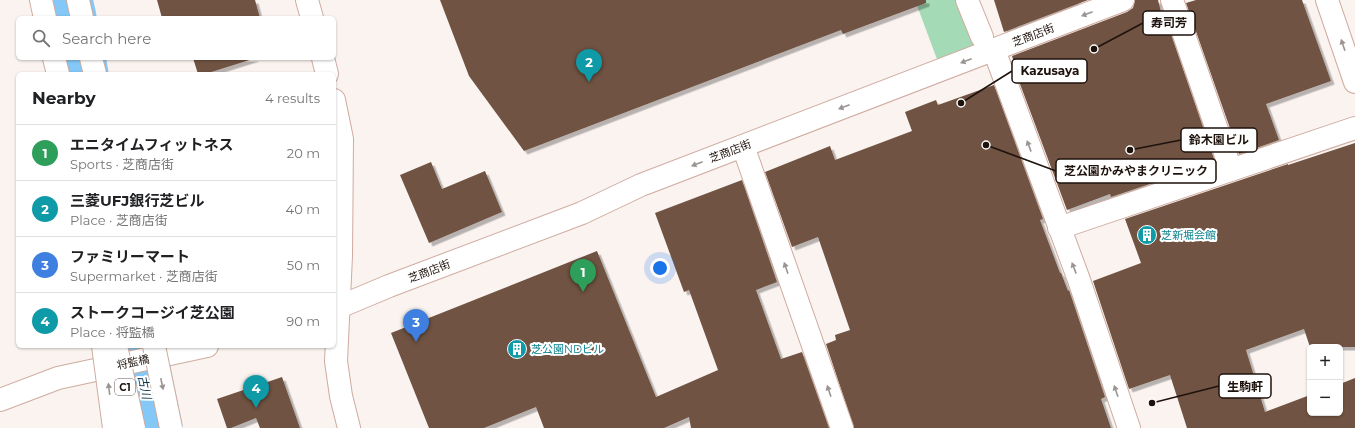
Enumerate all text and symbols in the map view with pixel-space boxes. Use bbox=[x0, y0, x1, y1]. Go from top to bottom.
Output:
callout: 寿司芳 bbox=[1143, 11, 1195, 35]
one-way arrow bbox=[1081, 12, 1093, 18]
text: 寿司芳 bbox=[1151, 15, 1187, 30]
search box bbox=[16, 16, 336, 60]
street label: 芝商店街 bbox=[1010, 21, 1056, 49]
icon: search bbox=[30, 27, 52, 49]
text: Search here bbox=[62, 29, 151, 48]
one-way arrow bbox=[1339, 39, 1345, 51]
pin: 2 bbox=[576, 49, 602, 82]
one-way arrow bbox=[959, 58, 971, 64]
callout: Kazusaya bbox=[1012, 59, 1087, 83]
text: Kazusaya bbox=[1021, 63, 1079, 78]
text: Nearby bbox=[32, 88, 96, 108]
text: 4 results bbox=[265, 90, 320, 106]
one-way arrow bbox=[838, 105, 850, 111]
callout: 鈴木園ビル bbox=[1181, 128, 1257, 152]
text: 鈴木園ビル bbox=[1188, 132, 1249, 147]
text: エニタイムフィットネス bbox=[70, 135, 234, 154]
street label: 芝商店街 bbox=[707, 137, 753, 165]
one-way arrow bbox=[1026, 140, 1032, 152]
text: 1 bbox=[42, 145, 48, 161]
text: 20 m bbox=[287, 145, 320, 161]
text: Sports · 芝商店街 bbox=[70, 156, 174, 172]
callout: 芝公園かみやまクリニック bbox=[1056, 159, 1216, 183]
one-way arrow bbox=[690, 161, 702, 167]
text: 芝公園かみやまクリニック bbox=[1064, 163, 1208, 178]
text: 三菱UFJ銀行芝ビル bbox=[70, 191, 204, 210]
text: 2 bbox=[41, 201, 49, 217]
text: 40 m bbox=[286, 201, 320, 217]
text: Place · 芝商店街 bbox=[70, 212, 168, 228]
building icon: 芝新堀会館 bbox=[1136, 224, 1158, 246]
place label: 芝新堀会館 bbox=[1161, 228, 1216, 242]
text: ファミリーマート bbox=[70, 247, 190, 266]
text: 3 bbox=[41, 257, 49, 273]
text: 50 m bbox=[287, 257, 320, 273]
street label: 芝商店街 bbox=[406, 257, 452, 285]
your location bbox=[650, 258, 670, 278]
pin: 1 bbox=[570, 259, 596, 292]
one-way arrow bbox=[783, 262, 789, 274]
one-way arrow bbox=[1071, 262, 1077, 274]
text: Supermarket · 芝商店街 bbox=[70, 268, 218, 284]
text: ストークコージイ芝公園 bbox=[70, 303, 235, 322]
pin: 3 bbox=[403, 309, 429, 342]
text: 4 bbox=[41, 313, 49, 329]
text: 90 m bbox=[286, 313, 320, 329]
text: Place · 将監橋 bbox=[70, 324, 155, 340]
building icon: 芝公園NDビル bbox=[506, 338, 528, 360]
place label: 芝公園NDビル bbox=[531, 342, 604, 356]
map controls bbox=[1307, 344, 1343, 416]
button: + bbox=[1307, 344, 1343, 380]
street label: 将監橋 bbox=[115, 352, 151, 372]
water label: 古川 bbox=[135, 374, 155, 402]
callout: 生駒軒 bbox=[1219, 374, 1271, 398]
pin: 4 bbox=[243, 375, 269, 408]
one-way arrow bbox=[159, 378, 165, 390]
road number: C1 bbox=[115, 379, 135, 395]
text: 生駒軒 bbox=[1227, 379, 1263, 394]
button: − bbox=[1307, 380, 1343, 416]
one-way arrow bbox=[106, 383, 112, 395]
one-way arrow bbox=[825, 385, 831, 397]
one-way arrow bbox=[1113, 385, 1119, 397]

